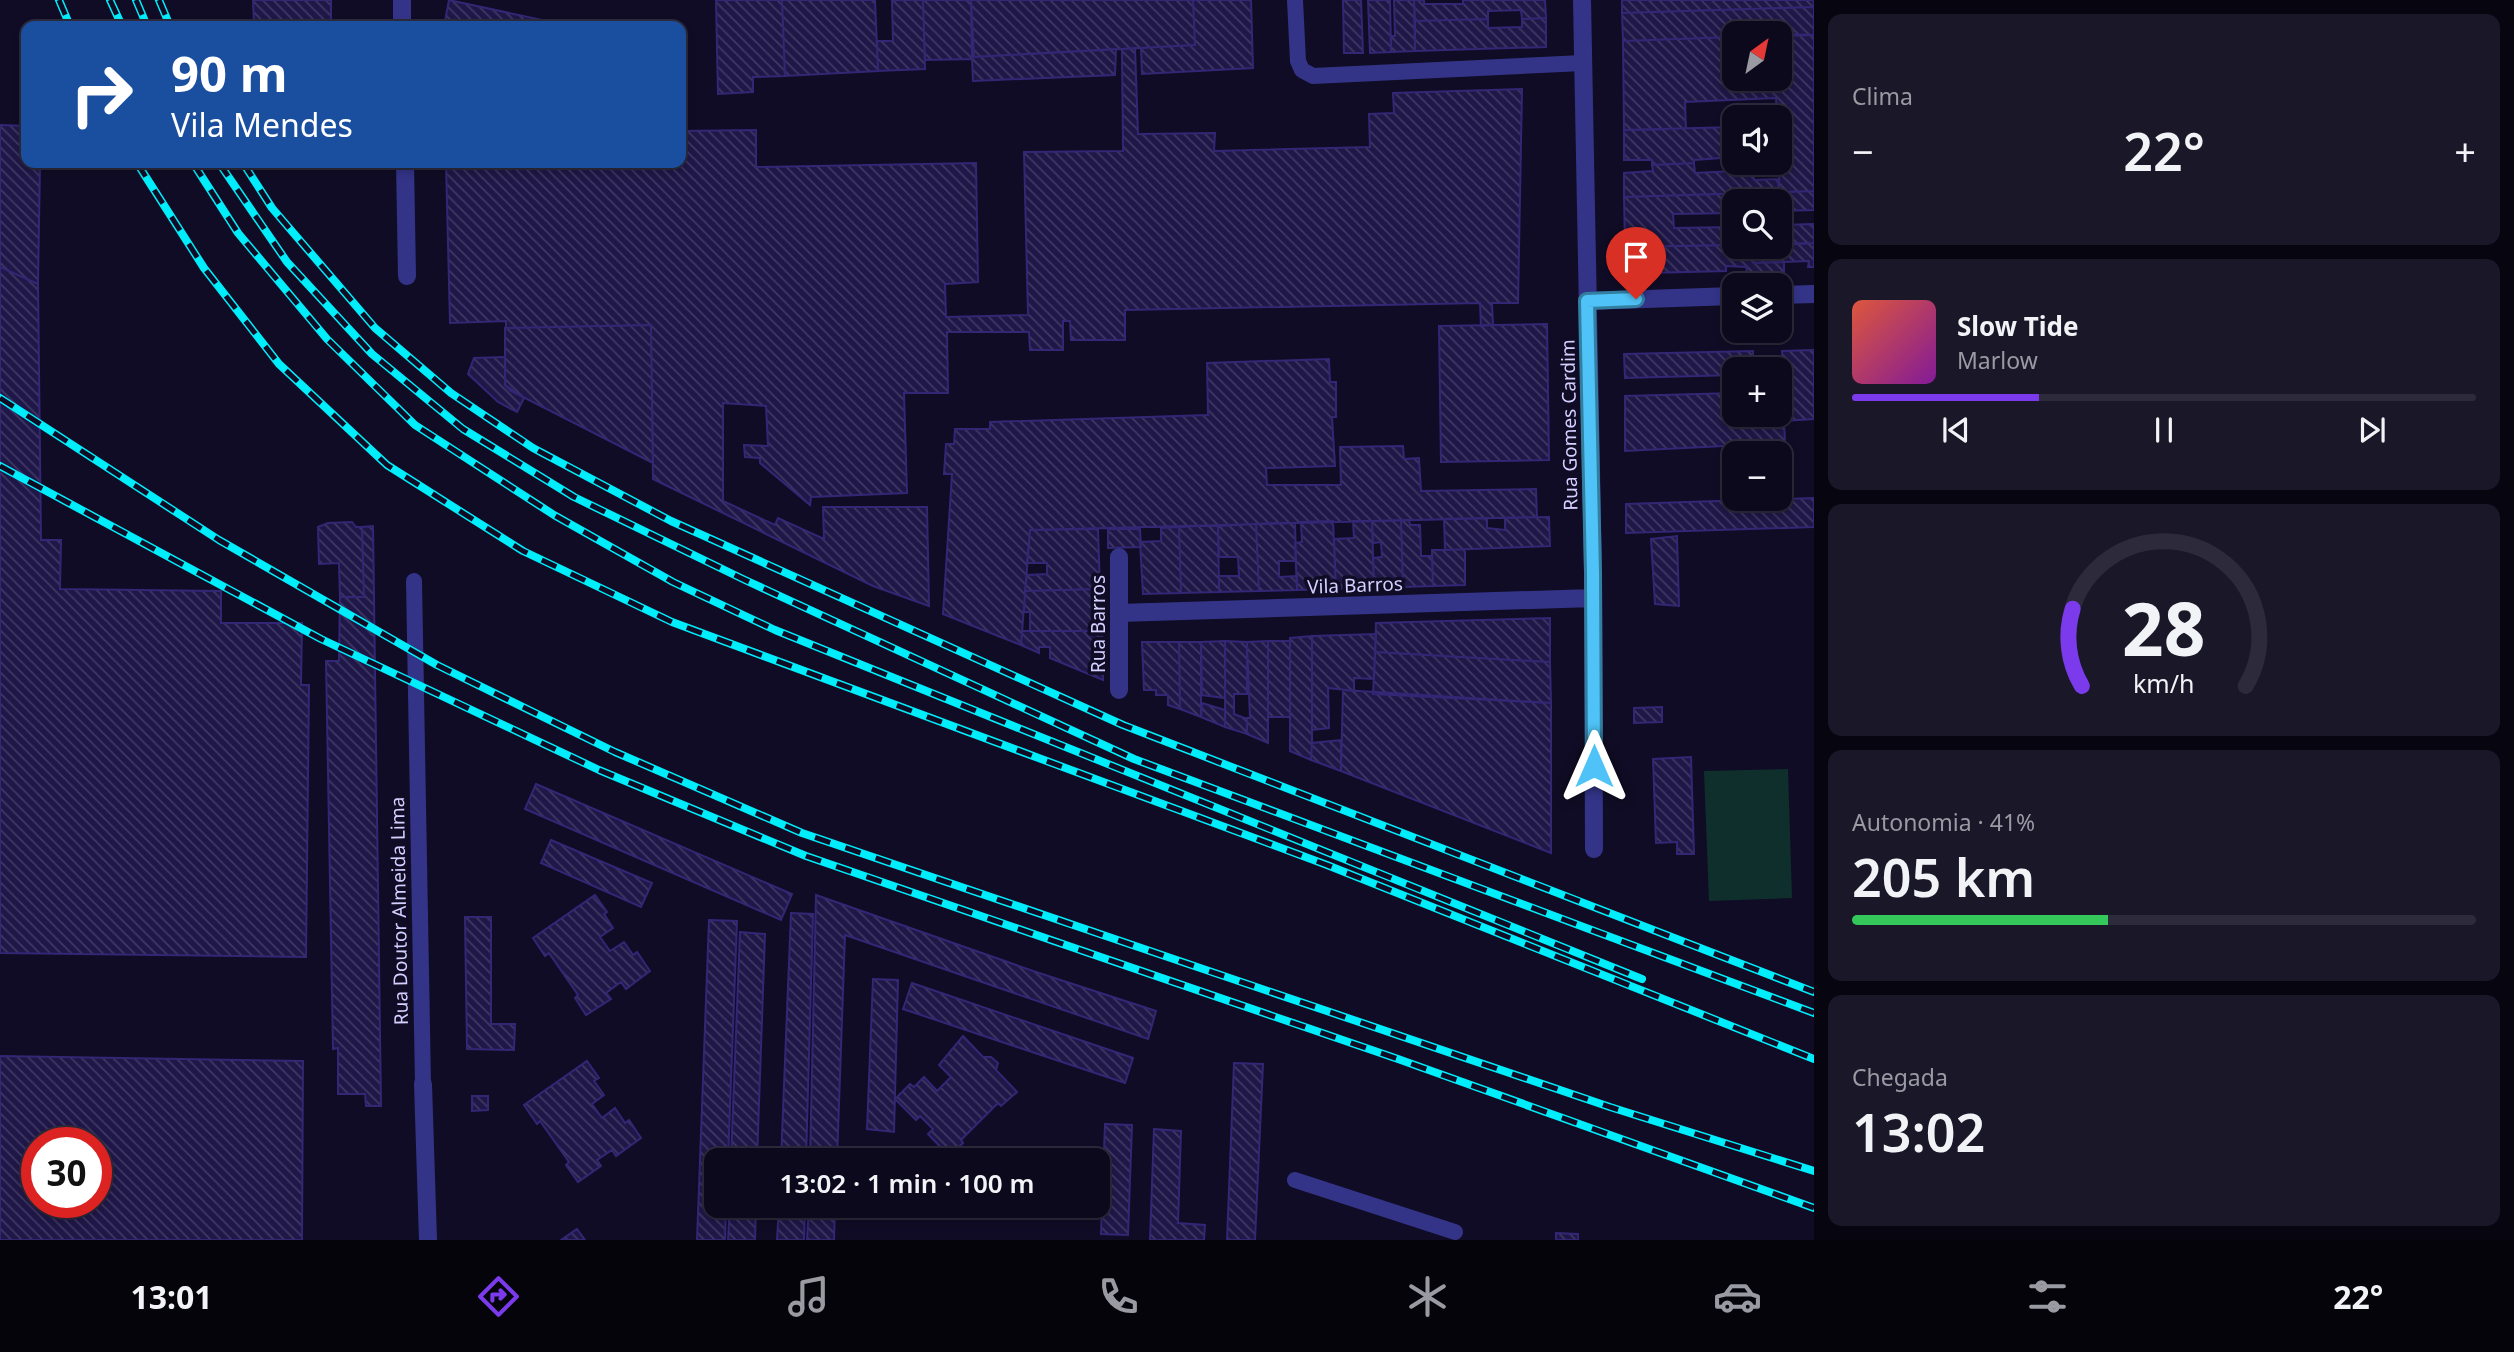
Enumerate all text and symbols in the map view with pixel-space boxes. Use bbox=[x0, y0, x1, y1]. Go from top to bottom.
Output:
north arrow bbox=[1722, 21, 1792, 91]
map controls bbox=[1722, 21, 1792, 511]
text: 90 m bbox=[171, 40, 288, 106]
icon: right bbox=[56, 49, 147, 140]
text: Clima bbox=[1852, 80, 1913, 112]
text: Vila Mendes bbox=[171, 103, 353, 146]
button: sound bbox=[1722, 105, 1792, 175]
text: 22° bbox=[2123, 115, 2205, 186]
text: − bbox=[1852, 125, 1874, 177]
text: + bbox=[2454, 125, 2476, 177]
button: search bbox=[1722, 189, 1792, 259]
pin bbox=[1606, 227, 1666, 299]
icon: arrive bbox=[1617, 238, 1655, 276]
button: layers bbox=[1722, 273, 1792, 343]
text: Slow Tide bbox=[1957, 308, 2079, 344]
street label: Rua Gomes Cardim bbox=[1555, 339, 1583, 511]
text: Marlow bbox=[1957, 344, 2038, 376]
button: + bbox=[1722, 357, 1792, 427]
icon: previous bbox=[1937, 411, 1975, 449]
icon: pause bbox=[2145, 411, 2183, 449]
icon: next bbox=[2353, 411, 2391, 449]
button: − bbox=[1722, 441, 1792, 511]
street label: Vila Barros bbox=[1307, 570, 1403, 600]
street label: Rua Barros bbox=[1085, 575, 1111, 673]
text: 28 bbox=[2122, 578, 2206, 677]
text: km/h bbox=[2133, 666, 2195, 700]
position arrow bbox=[1557, 729, 1631, 803]
street label: Rua Doutor Almeida Lima bbox=[384, 797, 414, 1025]
text: Autonomia · 41% bbox=[1852, 806, 2035, 838]
text: 205 km bbox=[1852, 841, 2035, 912]
text: Chegada bbox=[1852, 1061, 1948, 1093]
text: 13:02 bbox=[1852, 1096, 1985, 1167]
speed limit sign: 30 bbox=[21, 1127, 112, 1218]
text: 13:02 · 1 min · 100 m bbox=[780, 1165, 1034, 1201]
icon: directions bbox=[474, 1272, 523, 1321]
icon: music bbox=[784, 1272, 833, 1321]
icon: phone bbox=[1094, 1272, 1143, 1321]
icon: climate bbox=[1403, 1272, 1452, 1321]
icon: car bbox=[1713, 1272, 1762, 1321]
icon: filters bbox=[2023, 1272, 2072, 1321]
text: 13:01 bbox=[130, 1275, 213, 1318]
text: 22° bbox=[2333, 1275, 2383, 1318]

